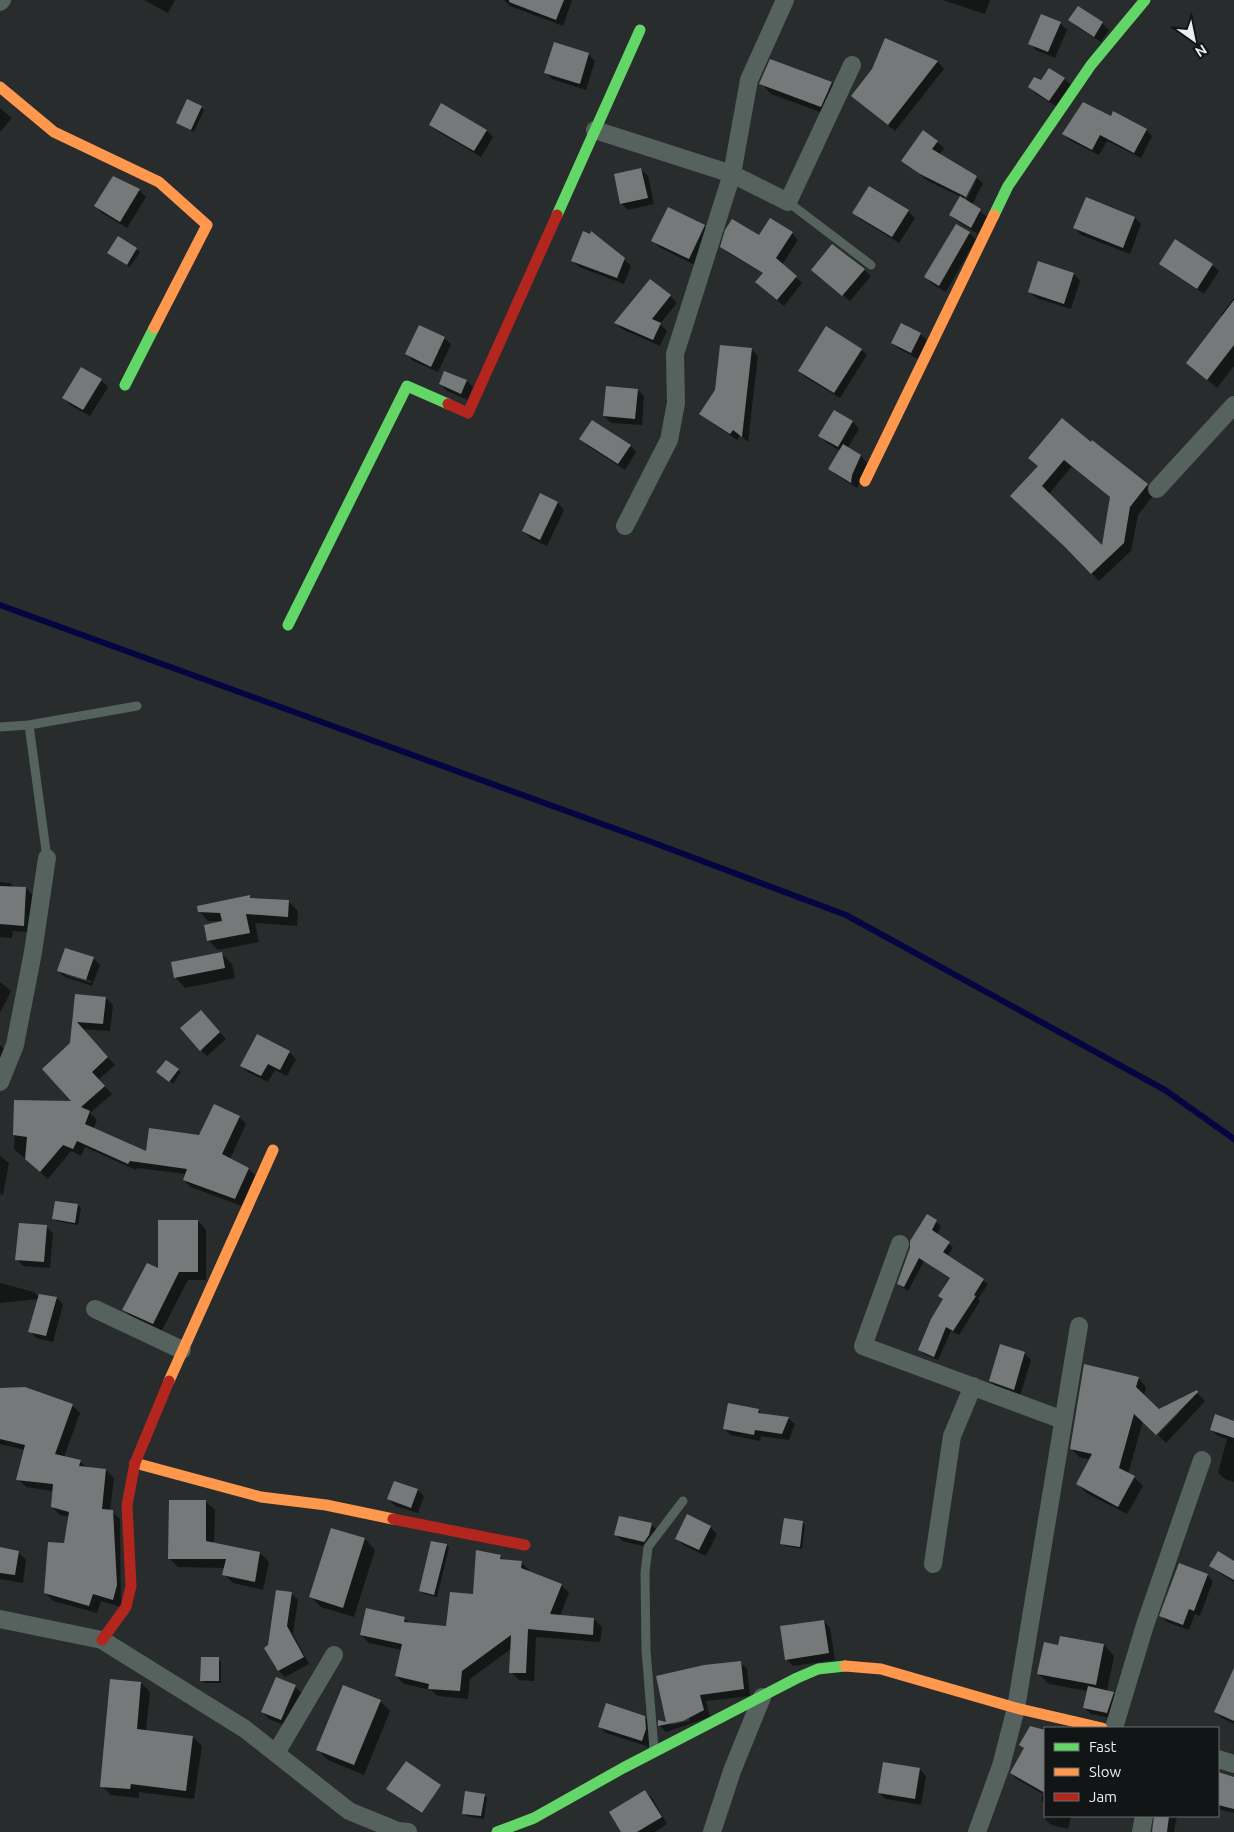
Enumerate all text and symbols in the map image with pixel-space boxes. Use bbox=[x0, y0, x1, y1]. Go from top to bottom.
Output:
north arrow bbox=[1169, 15, 1219, 65]
text: N bbox=[1192, 41, 1210, 60]
legend bbox=[1044, 1727, 1219, 1817]
text: Fast bbox=[1089, 1738, 1117, 1755]
text: Slow bbox=[1089, 1763, 1122, 1780]
text: Jam bbox=[1089, 1788, 1117, 1805]

